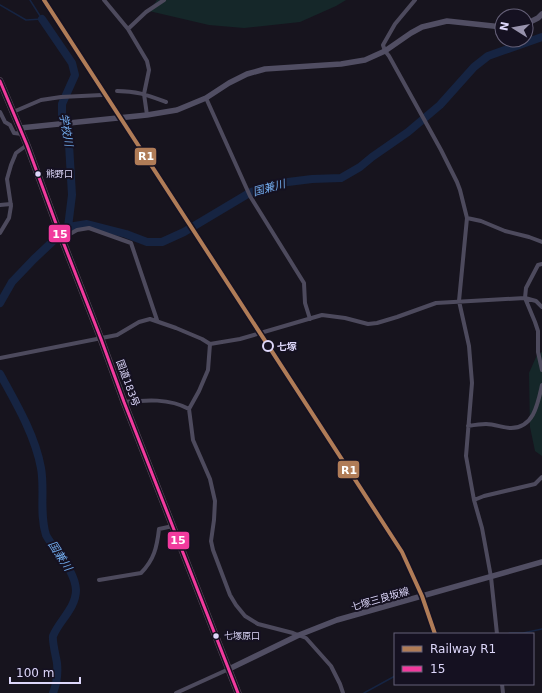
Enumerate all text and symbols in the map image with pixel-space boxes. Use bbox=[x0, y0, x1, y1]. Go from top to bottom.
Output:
north arrow bbox=[494, 8, 534, 48]
text: N bbox=[497, 20, 512, 32]
water label: 学校川 bbox=[57, 113, 75, 148]
line badge: R1 bbox=[134, 147, 157, 166]
text: R1 bbox=[138, 150, 154, 163]
marker: 熊野口 bbox=[33, 169, 43, 179]
place label: 熊野口 bbox=[46, 169, 73, 179]
water label: 国兼川 bbox=[251, 177, 288, 199]
line badge: 15 bbox=[48, 224, 71, 243]
text: 15 bbox=[52, 228, 68, 241]
marker: 七塚 bbox=[262, 340, 274, 352]
place label: 七塚 bbox=[277, 341, 297, 352]
street label: 国道183号 bbox=[114, 358, 142, 408]
line badge: R1 bbox=[337, 460, 360, 479]
text: R1 bbox=[341, 464, 357, 477]
line badge: 15 bbox=[167, 531, 190, 550]
text: 15 bbox=[170, 534, 186, 547]
water label: 国兼川 bbox=[46, 539, 75, 574]
street label: 七塚三良坂線 bbox=[350, 585, 410, 613]
marker: 七塚原口 bbox=[211, 631, 221, 641]
place label: 七塚原口 bbox=[224, 631, 260, 641]
legend bbox=[394, 633, 534, 685]
text: Railway R1 bbox=[430, 642, 496, 656]
scale bar bbox=[10, 659, 80, 685]
text: 15 bbox=[430, 662, 445, 676]
text: 100 m bbox=[16, 666, 54, 680]

